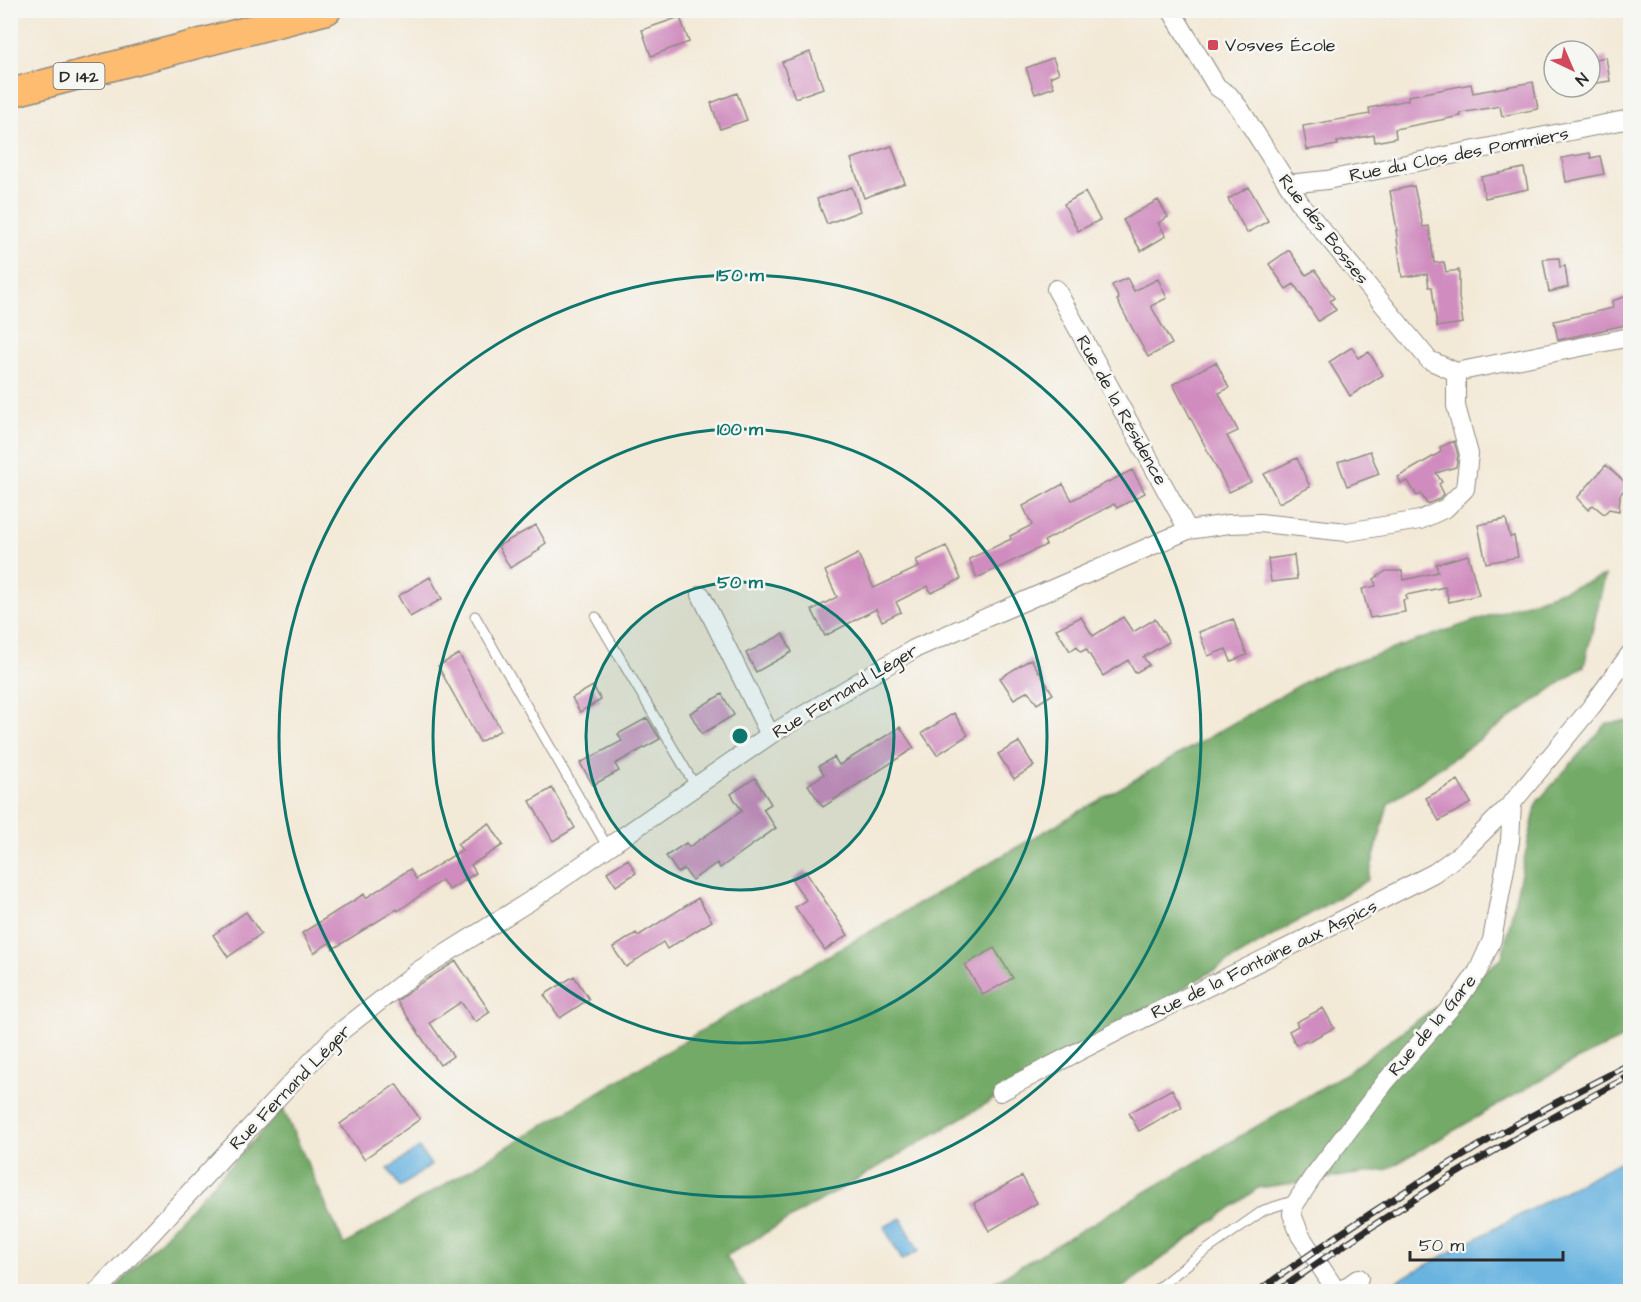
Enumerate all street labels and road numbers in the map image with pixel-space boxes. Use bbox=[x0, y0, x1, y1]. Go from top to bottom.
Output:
road number: D 142 bbox=[54, 63, 104, 89]
street label: Rue du Clos des Pommiers bbox=[1347, 121, 1571, 188]
street label: Rue des Bosses bbox=[1273, 169, 1375, 290]
street label: Rue de la Résidence bbox=[1070, 331, 1173, 490]
street label: Rue Fernand Léger bbox=[768, 638, 923, 746]
street label: Rue de la Fontaine aux Aspics bbox=[1147, 894, 1381, 1025]
street label: Rue de la Gare bbox=[1382, 969, 1482, 1081]
street label: Rue Fernand Léger bbox=[224, 1019, 358, 1156]

